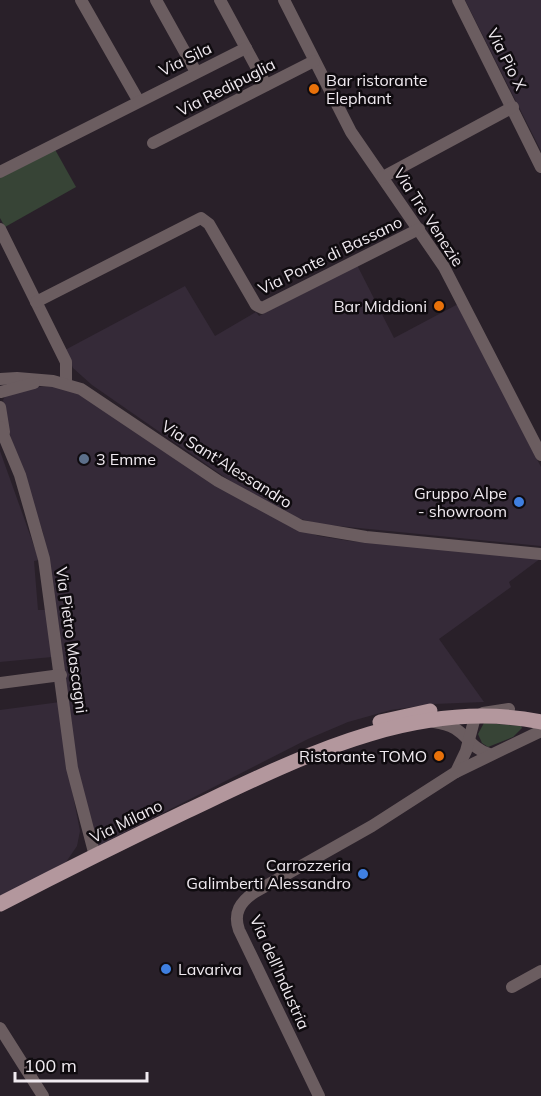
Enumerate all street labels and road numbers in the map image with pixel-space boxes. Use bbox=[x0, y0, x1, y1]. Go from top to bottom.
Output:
street label: Via Pio X bbox=[483, 25, 531, 94]
street label: Via Sila bbox=[155, 38, 215, 80]
street label: Via Redipuglia bbox=[174, 54, 278, 120]
street label: Via Tre Venezie bbox=[390, 164, 468, 270]
street label: Via Ponte di Bassano bbox=[255, 211, 405, 299]
street label: Via Sant'Alessandro bbox=[158, 416, 296, 512]
street label: Via Pietro Mascagni bbox=[52, 565, 92, 715]
street label: Via Milano bbox=[86, 795, 166, 847]
street label: Via dell'Industria bbox=[246, 912, 314, 1032]

